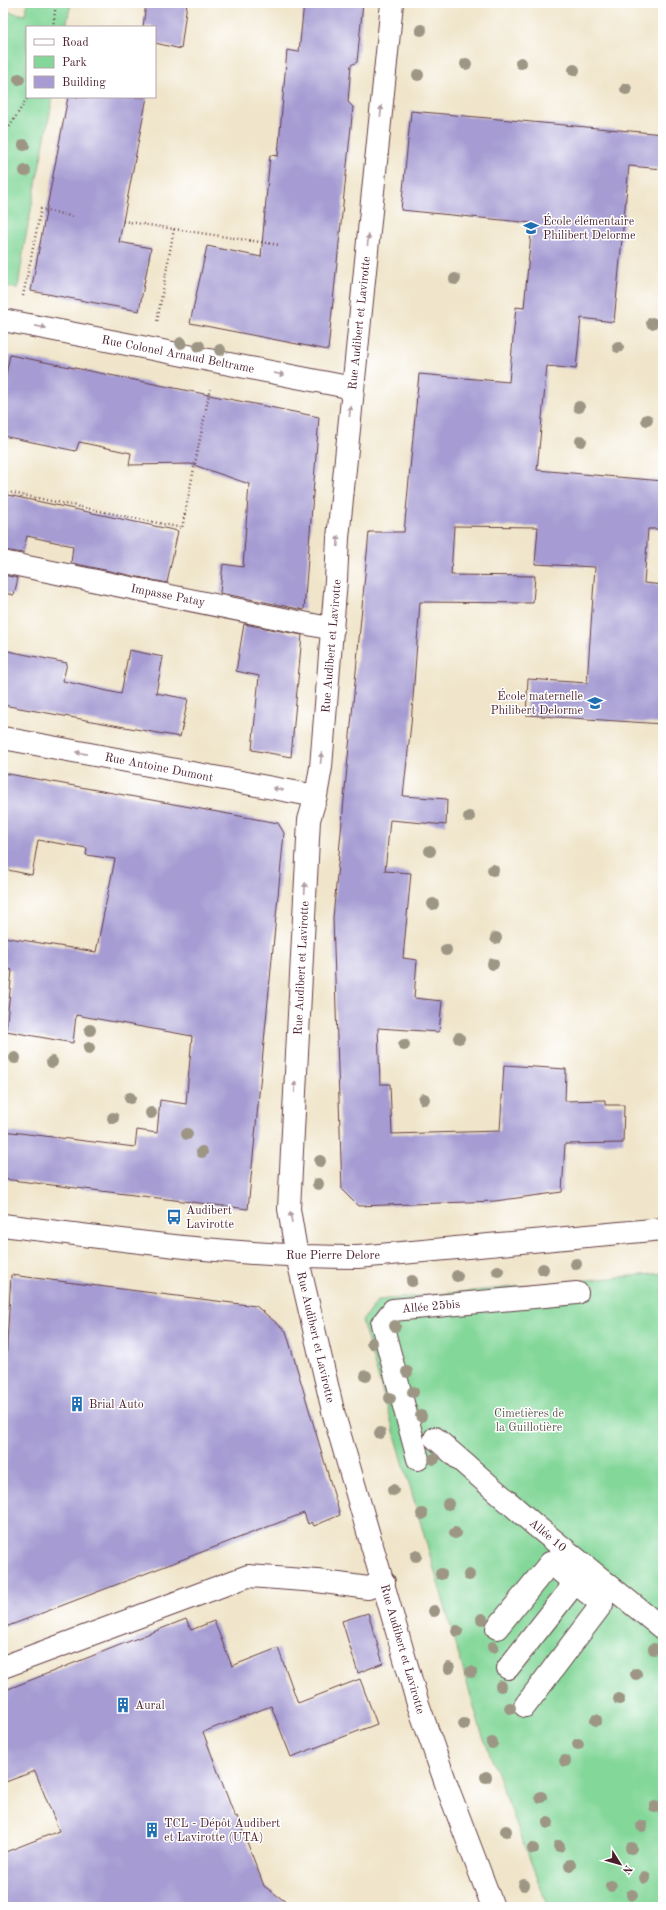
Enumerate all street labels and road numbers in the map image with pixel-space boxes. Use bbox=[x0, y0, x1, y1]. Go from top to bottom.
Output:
street label: Rue Audibert et Lavirotte bbox=[347, 255, 373, 390]
street label: Rue Colonel Arnaud Beltrame bbox=[100, 334, 256, 376]
street label: Rue Audibert et Lavirotte bbox=[320, 578, 344, 713]
street label: Impasse Patay bbox=[130, 583, 207, 609]
street label: Rue Antoine Dumont bbox=[104, 752, 214, 784]
street label: Rue Audibert et Lavirotte bbox=[292, 900, 312, 1035]
street label: Rue Pierre Delore bbox=[286, 1250, 380, 1262]
street label: Rue Audibert et Lavirotte bbox=[294, 1271, 336, 1404]
street label: Allée 25bis bbox=[401, 1297, 461, 1316]
street label: Allée 10 bbox=[527, 1517, 568, 1555]
street label: Rue Audibert et Lavirotte bbox=[378, 1583, 426, 1716]

